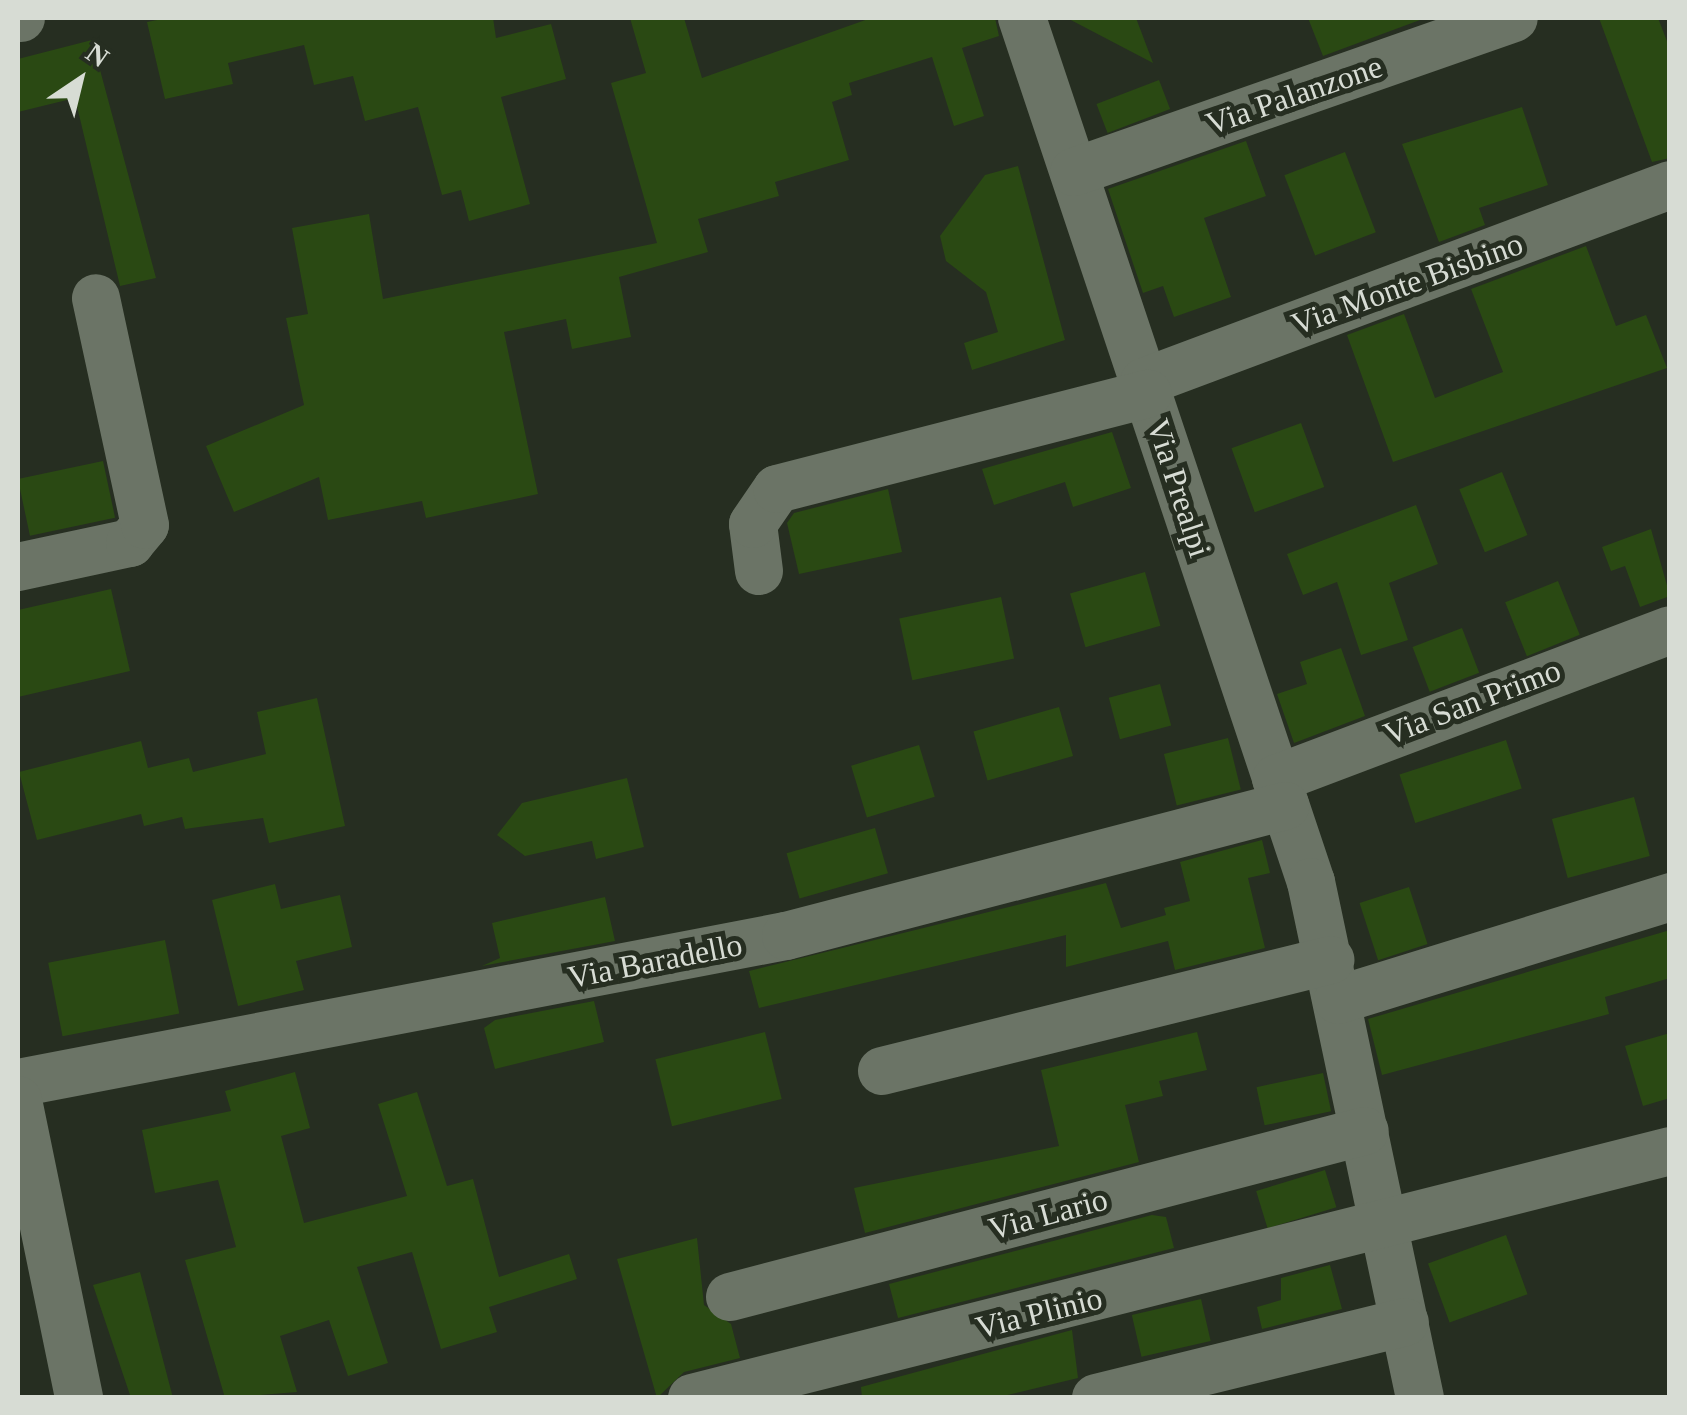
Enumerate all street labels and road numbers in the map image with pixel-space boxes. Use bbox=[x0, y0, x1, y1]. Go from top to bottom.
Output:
street label: Via Palanzone bbox=[1201, 47, 1387, 143]
street label: Via Monte Bisbino bbox=[1286, 224, 1528, 344]
street label: Via Prealpi bbox=[1139, 414, 1219, 562]
street label: Via San Primo bbox=[1378, 651, 1566, 753]
street label: Via Baradello bbox=[565, 925, 745, 997]
street label: Via Lario bbox=[984, 1180, 1112, 1248]
street label: Via Plinio bbox=[972, 1279, 1106, 1347]

